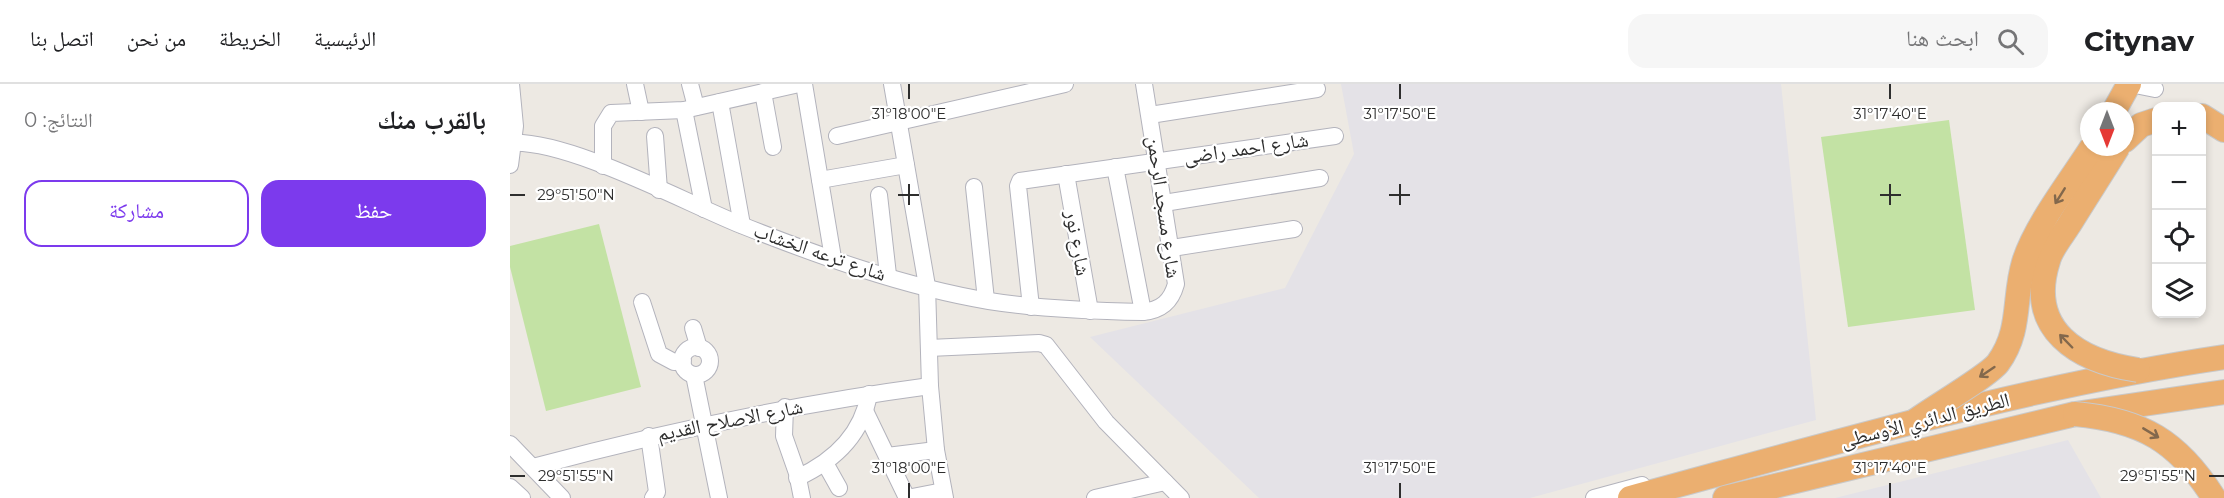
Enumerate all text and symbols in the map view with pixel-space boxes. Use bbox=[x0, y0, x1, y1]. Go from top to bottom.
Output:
search box bbox=[1628, 14, 2048, 68]
text: Citynav bbox=[2084, 24, 2194, 58]
text: ابحث هنا bbox=[1906, 25, 1979, 52]
icon: search bbox=[1994, 25, 2027, 58]
text: اتصل بنا bbox=[30, 26, 94, 51]
text: من نحن bbox=[127, 26, 186, 51]
text: الخريطة bbox=[219, 26, 281, 51]
text: الرئيسية bbox=[314, 26, 376, 51]
north arrow bbox=[2080, 102, 2134, 156]
map controls bbox=[2152, 102, 2206, 318]
button: + bbox=[2152, 102, 2206, 156]
text: بالقرب منك bbox=[377, 104, 486, 136]
text: 31°18'00"E bbox=[872, 104, 946, 123]
text: 31°17'50"E bbox=[1364, 104, 1436, 123]
text: 31°17'40"E bbox=[1853, 104, 1927, 123]
text: النتائج: 0 bbox=[24, 108, 93, 132]
street label: شارع احمد راضى bbox=[1182, 127, 1310, 170]
street label: شارع مسجد الرحمن bbox=[1141, 134, 1186, 280]
button: − bbox=[2152, 156, 2206, 210]
button: مشاركة bbox=[24, 180, 249, 247]
button: حفظ bbox=[261, 180, 486, 247]
text: 29°51'50"N bbox=[537, 185, 615, 204]
one-way arrow bbox=[2054, 188, 2067, 205]
street label: شارع نور bbox=[1059, 208, 1096, 278]
button: locate bbox=[2152, 210, 2206, 264]
street label: شارع ترعه الخشاب bbox=[750, 218, 889, 287]
button: layers bbox=[2152, 264, 2206, 318]
one-way arrow bbox=[2058, 333, 2073, 348]
one-way arrow bbox=[1979, 366, 1996, 378]
street label: الطريق الدائري الأوسطى bbox=[1838, 387, 2013, 457]
street label: شارع الاصلاح القديم bbox=[655, 394, 805, 448]
one-way arrow bbox=[2142, 427, 2159, 439]
text: 31°18'00"E bbox=[872, 458, 946, 477]
text: 31°17'50"E bbox=[1364, 458, 1436, 477]
text: 31°17'40"E bbox=[1853, 458, 1927, 477]
text: 29°51'55"N bbox=[538, 466, 614, 485]
text: 29°51'55"N bbox=[2120, 466, 2196, 485]

